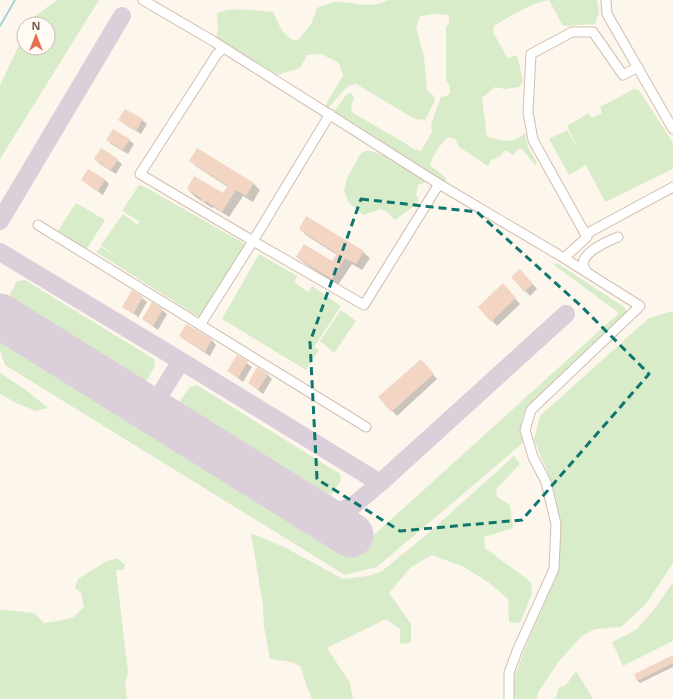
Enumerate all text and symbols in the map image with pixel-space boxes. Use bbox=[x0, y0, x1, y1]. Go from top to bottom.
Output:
north arrow bbox=[16, 16, 56, 56]
text: N bbox=[32, 18, 40, 33]

